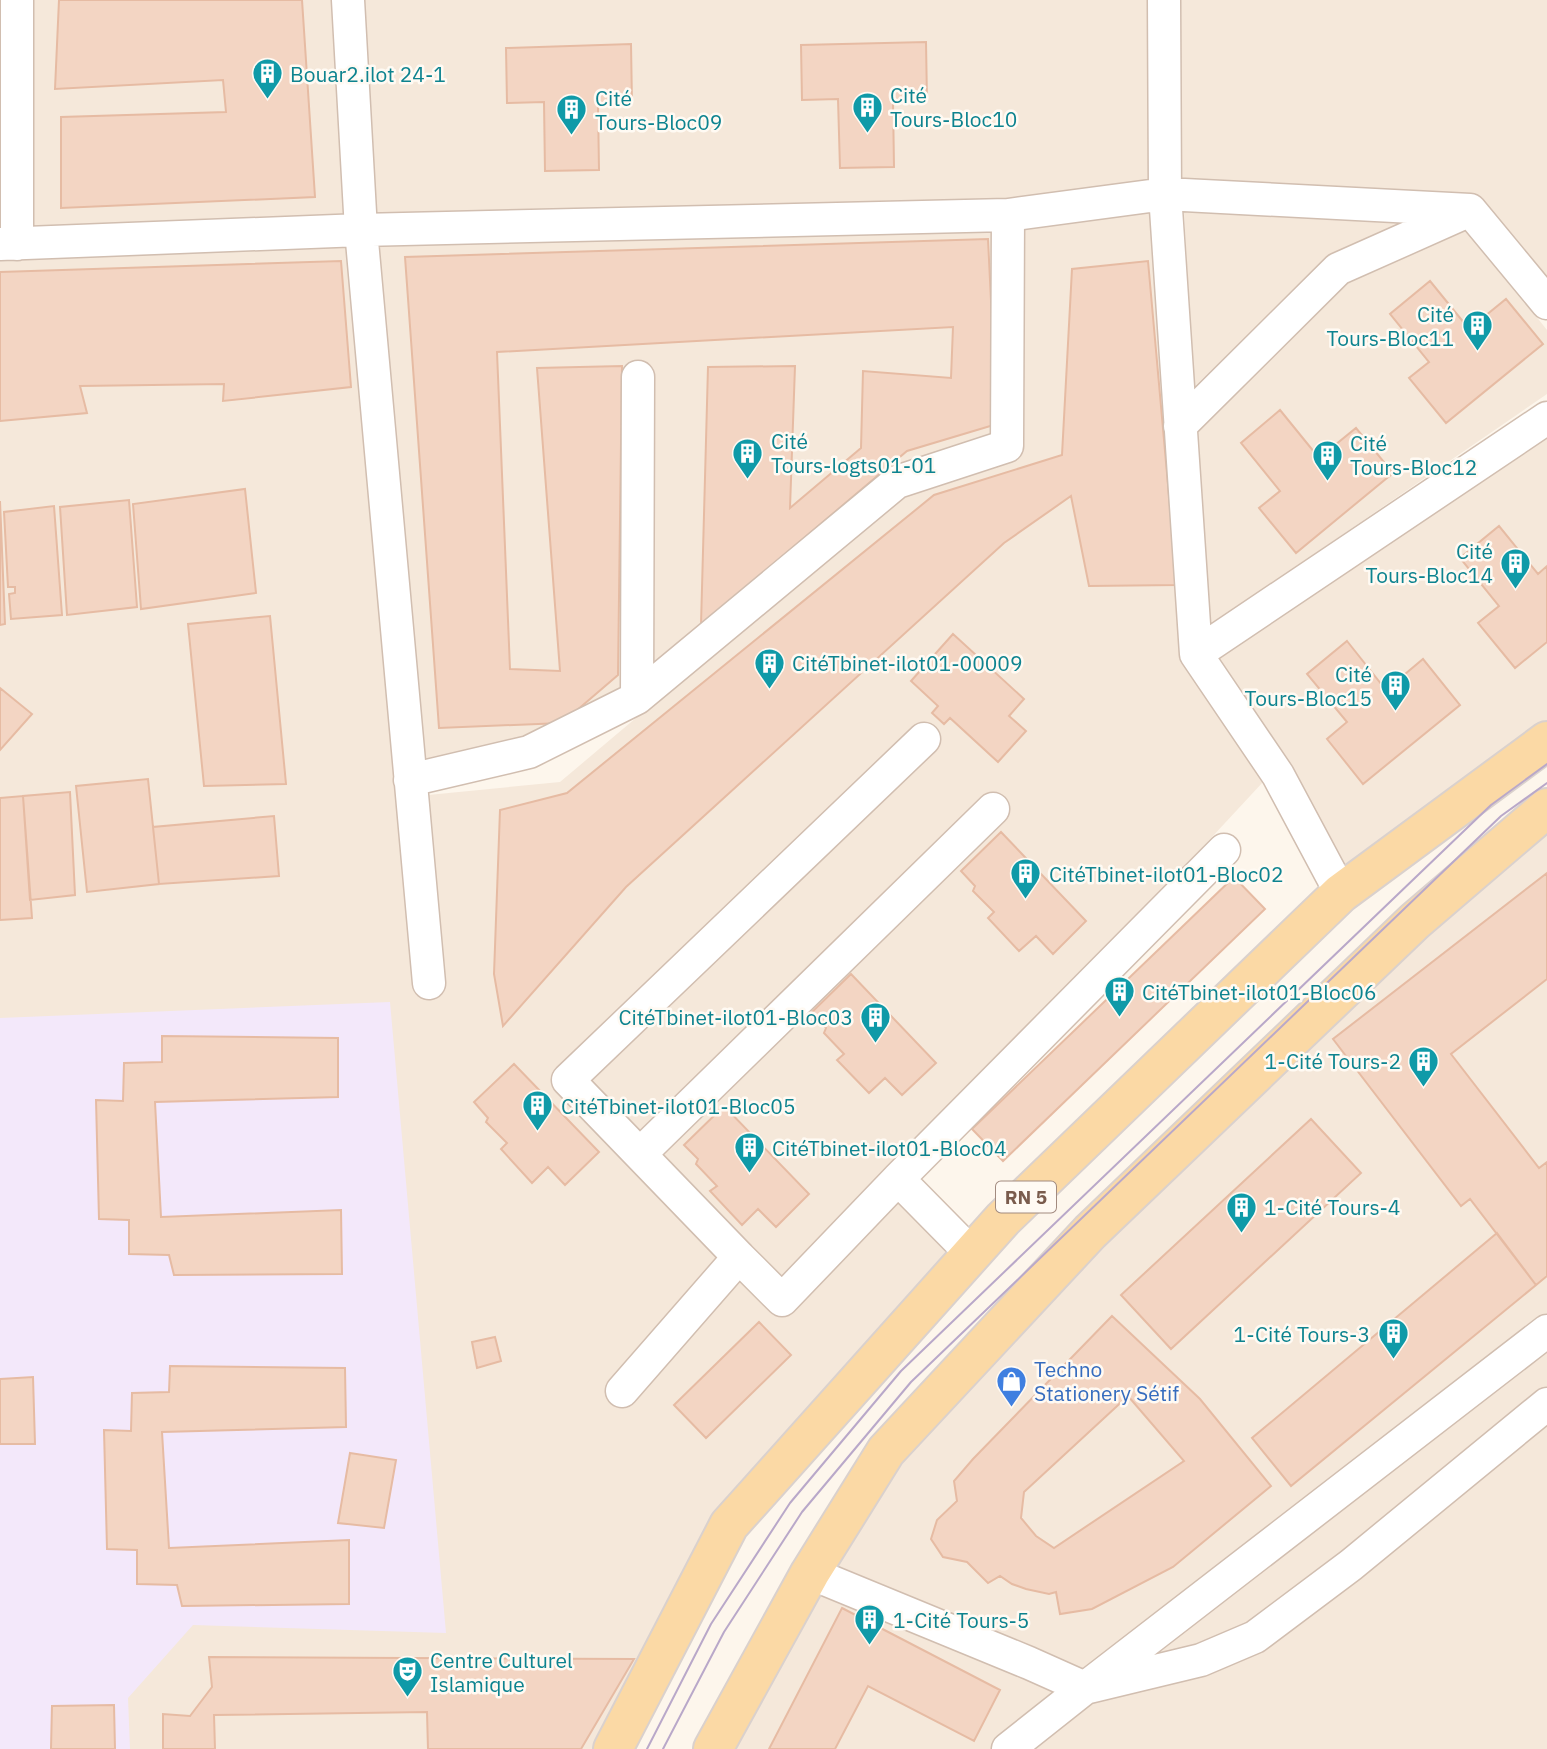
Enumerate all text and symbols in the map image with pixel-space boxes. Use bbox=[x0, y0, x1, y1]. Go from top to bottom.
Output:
building icon: Bouar2.ilot 24-1 bbox=[250, 57, 284, 101]
place label: Bouar2.ilot 24-1 bbox=[290, 60, 446, 88]
place label: Cité Tours-Bloc10 bbox=[890, 81, 1017, 133]
place label: Cité Tours-Bloc09 bbox=[595, 84, 722, 136]
building icon: Cité Tours-Bloc10 bbox=[850, 90, 884, 134]
building icon: Cité Tours-Bloc09 bbox=[555, 93, 589, 137]
place label: Cité Tours-Bloc11 bbox=[1327, 300, 1454, 352]
building icon: Cité Tours-Bloc11 bbox=[1460, 309, 1494, 353]
place label: Cité Tours-logts01-01 bbox=[771, 427, 936, 479]
place label: Cité Tours-Bloc12 bbox=[1350, 429, 1477, 481]
building icon: Cité Tours-logts01-01 bbox=[731, 436, 765, 480]
building icon: Cité Tours-Bloc12 bbox=[1310, 438, 1344, 482]
place label: Cité Tours-Bloc14 bbox=[1366, 537, 1493, 589]
building icon: Cité Tours-Bloc14 bbox=[1499, 546, 1533, 590]
building icon: CitéTbinet-ilot01-00009 bbox=[752, 646, 786, 690]
place label: CitéTbinet-ilot01-00009 bbox=[792, 649, 1023, 677]
place label: Cité Tours-Bloc15 bbox=[1245, 660, 1372, 712]
building icon: Cité Tours-Bloc15 bbox=[1378, 669, 1412, 713]
building icon: CitéTbinet-ilot01-Bloc02 bbox=[1009, 857, 1043, 901]
place label: CitéTbinet-ilot01-Bloc02 bbox=[1049, 860, 1284, 888]
building icon: CitéTbinet-ilot01-Bloc06 bbox=[1102, 975, 1136, 1019]
place label: CitéTbinet-ilot01-Bloc06 bbox=[1142, 978, 1377, 1006]
building icon: CitéTbinet-ilot01-Bloc03 bbox=[859, 1000, 893, 1044]
place label: CitéTbinet-ilot01-Bloc03 bbox=[619, 1003, 853, 1031]
building icon: 1-Cité Tours-2 bbox=[1407, 1044, 1441, 1088]
place label: 1-Cité Tours-2 bbox=[1265, 1047, 1401, 1075]
building icon: CitéTbinet-ilot01-Bloc05 bbox=[521, 1089, 555, 1133]
place label: CitéTbinet-ilot01-Bloc05 bbox=[561, 1092, 796, 1120]
building icon: CitéTbinet-ilot01-Bloc04 bbox=[732, 1131, 766, 1175]
place label: CitéTbinet-ilot01-Bloc04 bbox=[772, 1134, 1007, 1162]
road number: RN 5 bbox=[996, 1182, 1056, 1212]
building icon: 1-Cité Tours-4 bbox=[1224, 1190, 1258, 1234]
place label: 1-Cité Tours-4 bbox=[1264, 1193, 1400, 1221]
building icon: 1-Cité Tours-3 bbox=[1376, 1317, 1410, 1361]
place label: 1-Cité Tours-3 bbox=[1234, 1320, 1370, 1348]
place label: Techno Stationery Sétif bbox=[1034, 1355, 1179, 1407]
shop icon: Techno Stationery Sétif bbox=[994, 1364, 1028, 1408]
building icon: 1-Cité Tours-5 bbox=[853, 1603, 887, 1647]
place label: 1-Cité Tours-5 bbox=[893, 1606, 1029, 1634]
place label: Centre Culturel Islamique bbox=[430, 1646, 573, 1698]
theatre icon: Centre Culturel Islamique bbox=[390, 1655, 424, 1699]

